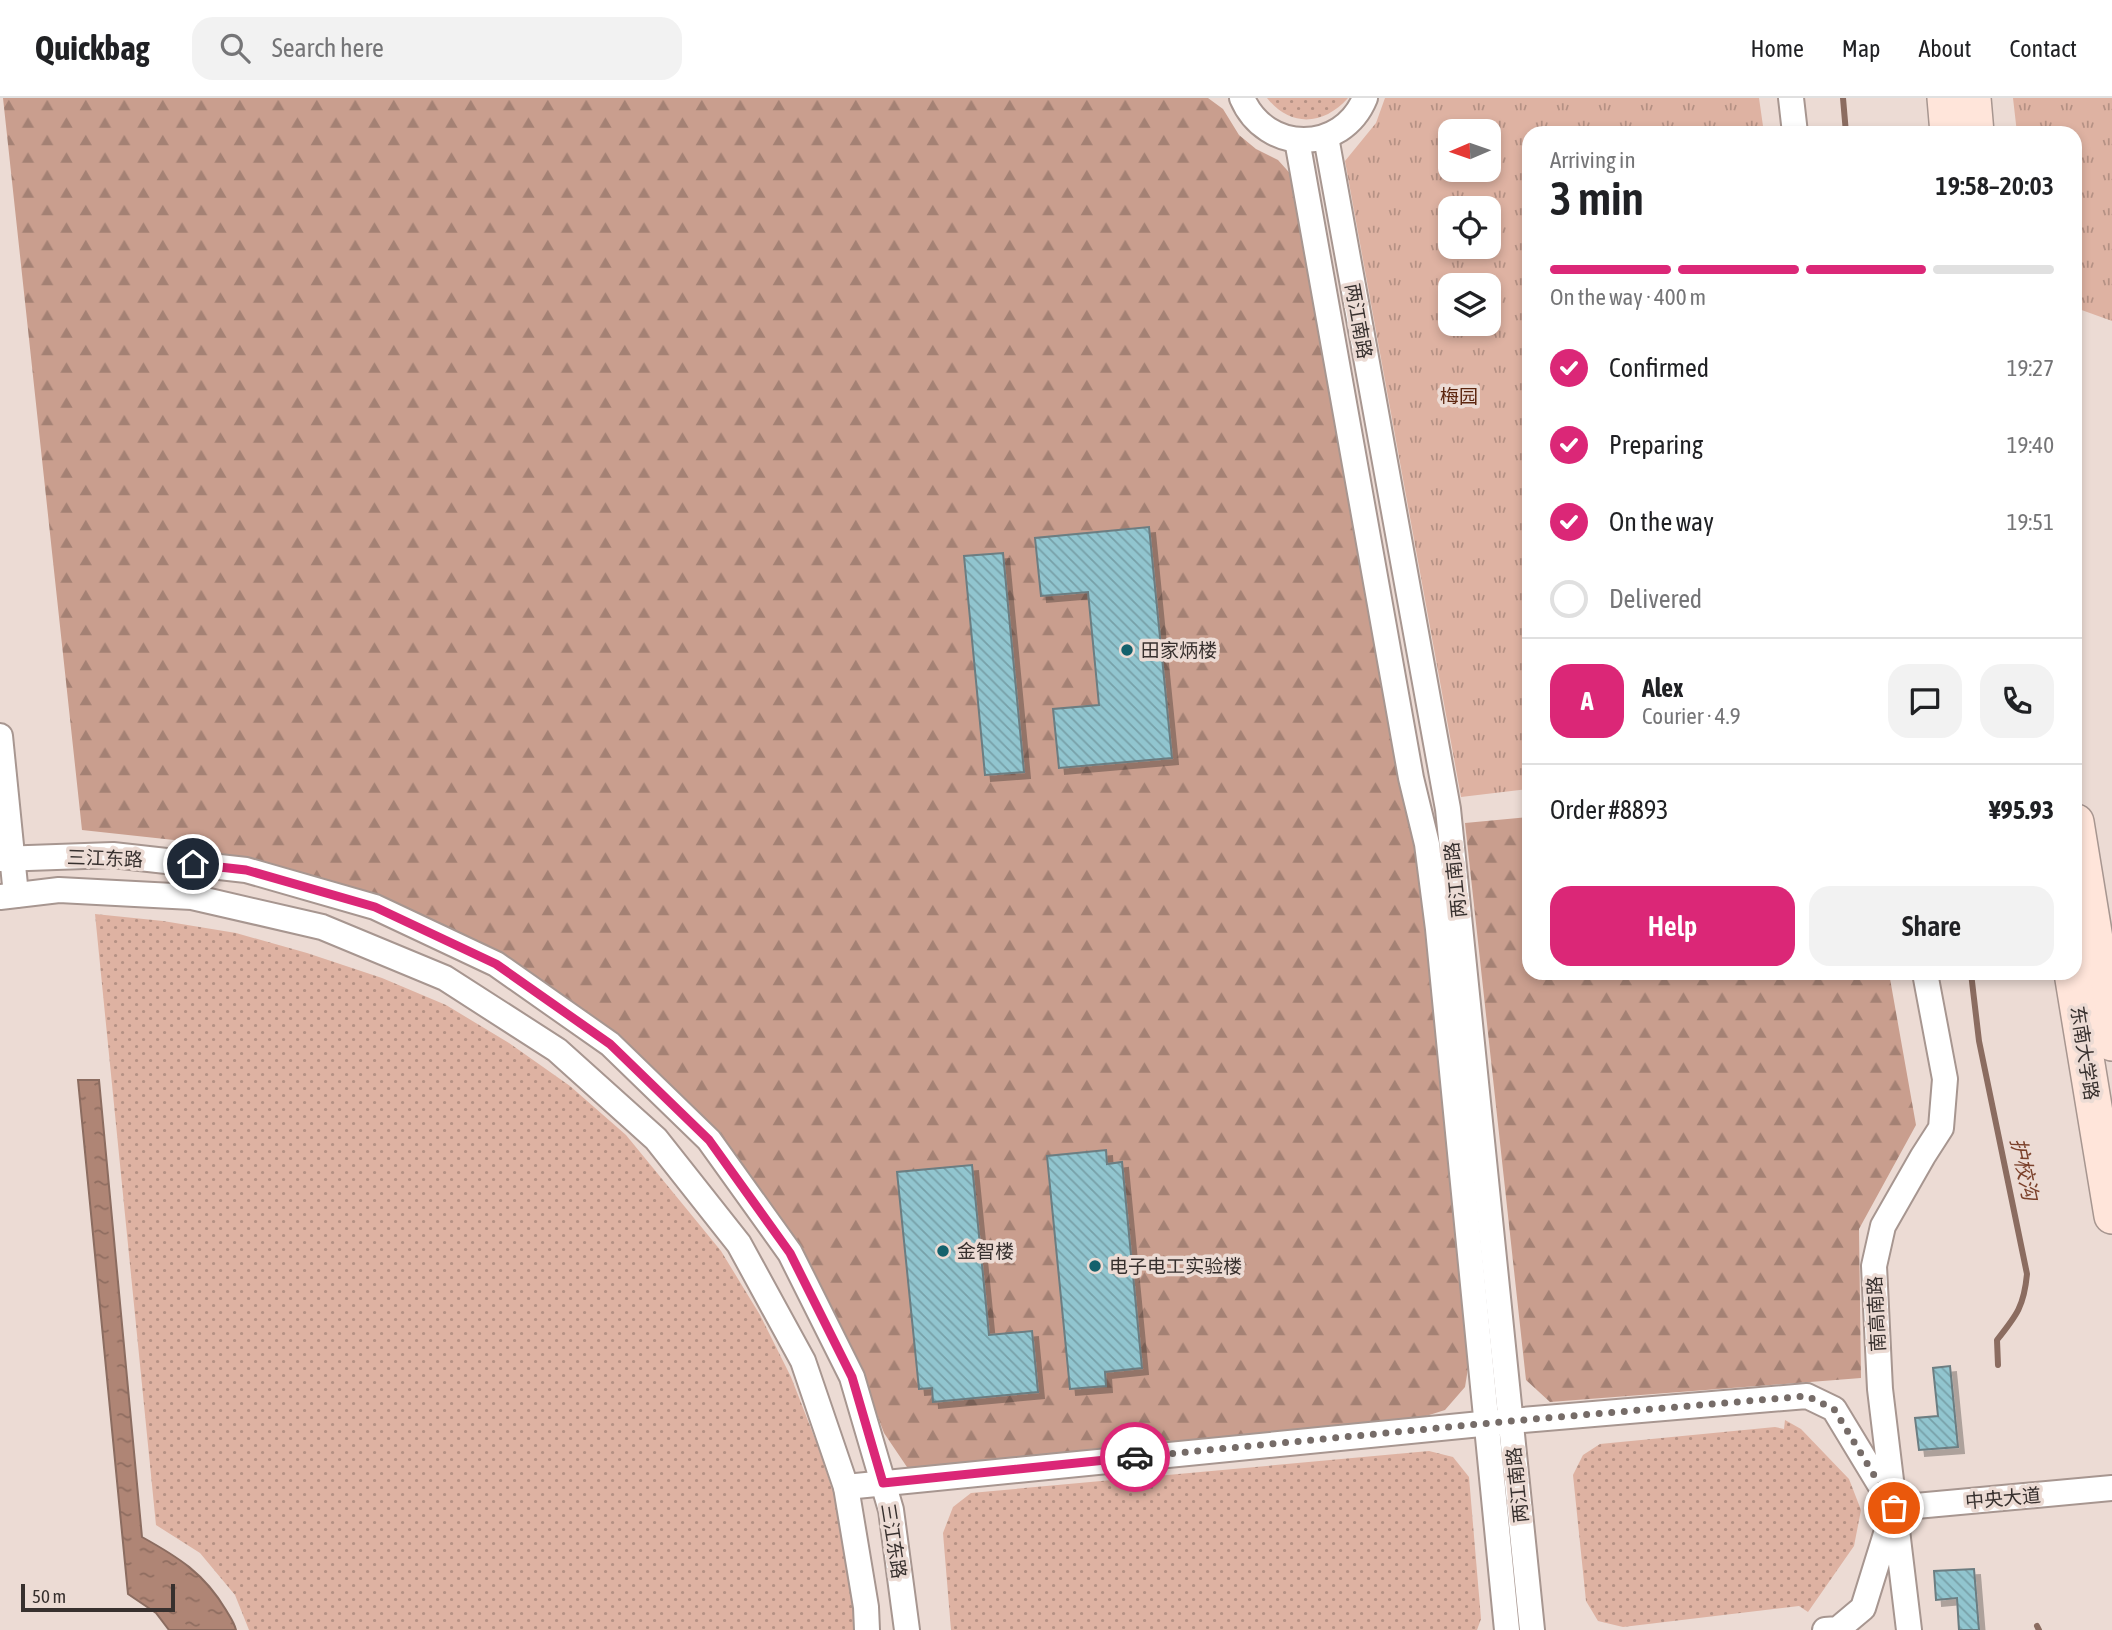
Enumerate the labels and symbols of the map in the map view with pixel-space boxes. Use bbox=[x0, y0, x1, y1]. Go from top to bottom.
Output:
north arrow bbox=[1438, 119, 1502, 182]
street label: 两江南路 bbox=[1342, 282, 1376, 360]
park label: 梅园 bbox=[1440, 385, 1478, 407]
place label: 田家炳楼 bbox=[1141, 639, 1217, 661]
marker: 田家炳楼 bbox=[1119, 642, 1135, 658]
pin bbox=[163, 834, 223, 894]
street label: 两江南路 bbox=[1440, 841, 1470, 919]
street label: 三江东路 bbox=[67, 846, 143, 870]
street label: 东南大学路 bbox=[2067, 1004, 2103, 1102]
water label: 护校沟 bbox=[2007, 1135, 2044, 1204]
place label: 金智楼 bbox=[957, 1240, 1014, 1262]
marker: 金智楼 bbox=[935, 1243, 951, 1259]
place label: 电子电工实验楼 bbox=[1109, 1255, 1242, 1277]
marker: 电子电工实验楼 bbox=[1087, 1258, 1103, 1274]
street label: 南高南路 bbox=[1863, 1275, 1889, 1353]
courier bbox=[1100, 1422, 1170, 1492]
street label: 两江南路 bbox=[1502, 1446, 1532, 1524]
pin bbox=[1864, 1478, 1924, 1538]
street label: 中央大道 bbox=[1964, 1484, 2042, 1512]
street label: 三江东路 bbox=[877, 1502, 911, 1580]
scale bar bbox=[21, 1581, 175, 1613]

